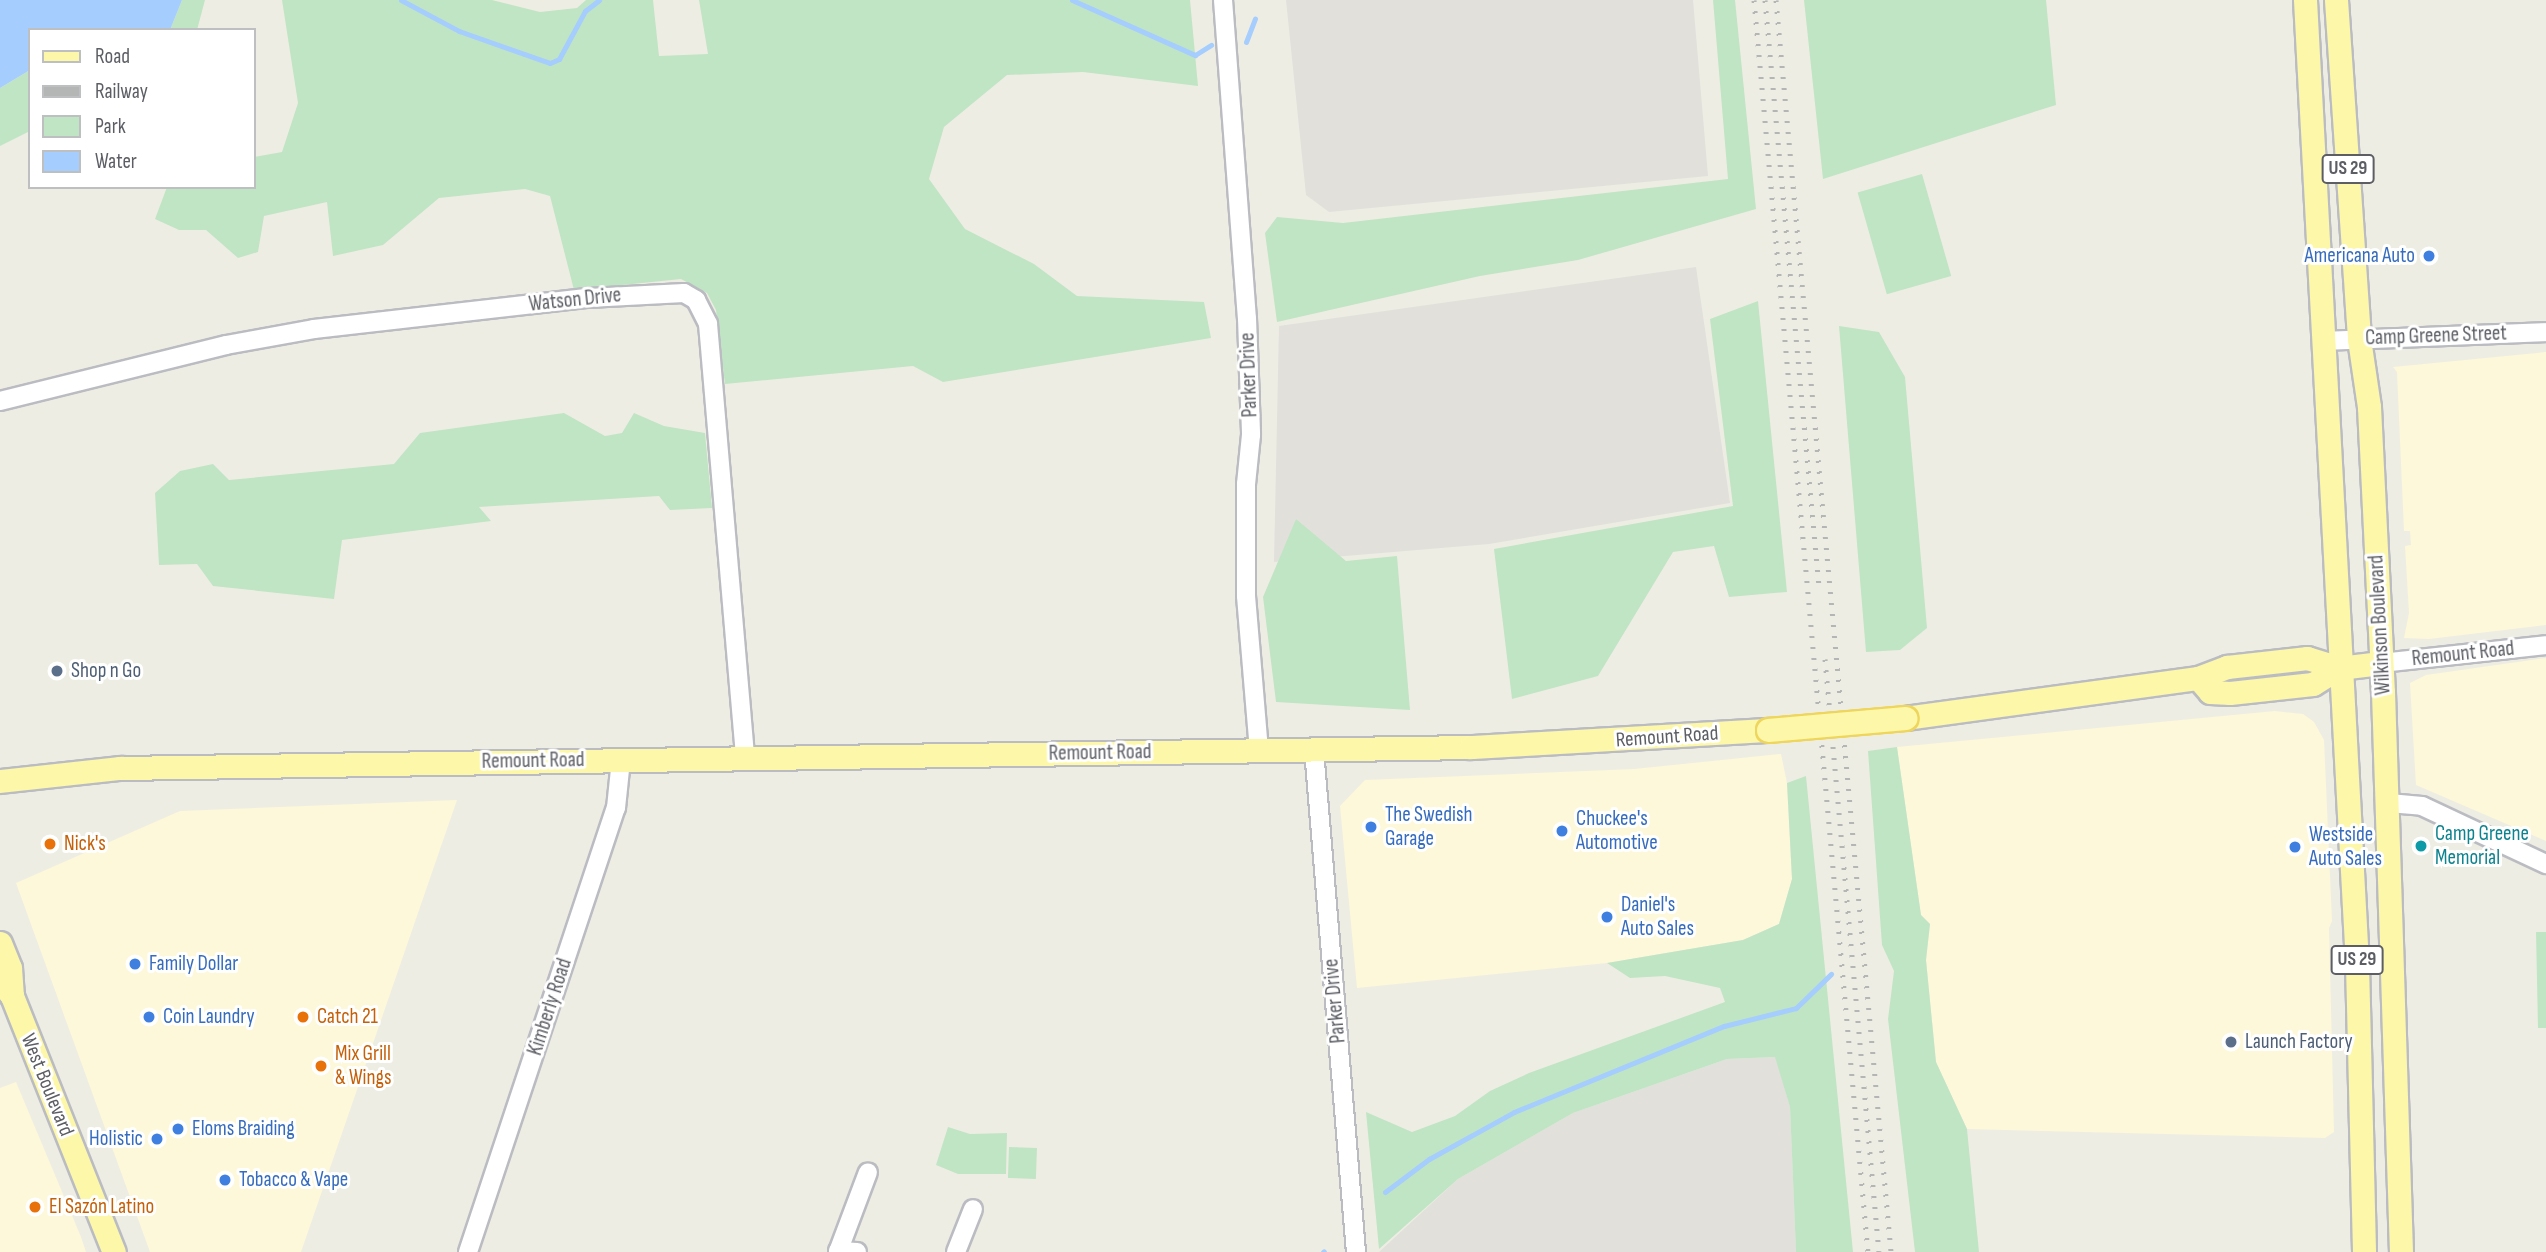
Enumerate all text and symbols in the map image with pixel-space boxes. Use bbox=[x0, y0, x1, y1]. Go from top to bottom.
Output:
legend bbox=[28, 28, 256, 189]
text: Road bbox=[95, 44, 130, 69]
text: Railway bbox=[95, 79, 148, 104]
text: Park bbox=[95, 114, 126, 139]
text: Water bbox=[95, 149, 137, 174]
road number: US 29 bbox=[2320, 154, 2376, 184]
place label: Americana Auto bbox=[2304, 243, 2415, 269]
marker: Americana Auto bbox=[2421, 248, 2437, 264]
street label: Watson Drive bbox=[528, 283, 622, 317]
street label: Camp Greene Street bbox=[2365, 321, 2507, 351]
street label: Parker Drive bbox=[1235, 332, 1263, 418]
street label: Wilkinson Boulevard bbox=[2364, 554, 2396, 696]
street label: Remount Road bbox=[2411, 636, 2515, 672]
place label: Shop n Go bbox=[71, 658, 141, 684]
marker: Shop n Go bbox=[49, 663, 65, 679]
street label: Remount Road bbox=[1615, 721, 1719, 753]
street label: Remount Road bbox=[1048, 740, 1152, 766]
street label: Remount Road bbox=[481, 748, 585, 774]
place label: The Swedish Garage bbox=[1385, 802, 1472, 852]
place label: Chuckee's Automotive bbox=[1576, 806, 1658, 856]
marker: The Swedish Garage bbox=[1363, 819, 1379, 835]
place label: Camp Greene Memorial bbox=[2435, 821, 2529, 871]
place label: Westside Auto Sales bbox=[2309, 822, 2382, 872]
marker: Chuckee's Automotive bbox=[1554, 823, 1570, 839]
place label: Nick's bbox=[64, 831, 106, 857]
marker: Nick's bbox=[42, 836, 58, 852]
marker: Camp Greene Memorial bbox=[2413, 838, 2429, 854]
marker: Westside Auto Sales bbox=[2287, 839, 2303, 855]
place label: Daniel's Auto Sales bbox=[1621, 892, 1694, 942]
marker: Daniel's Auto Sales bbox=[1599, 909, 1615, 925]
road number: US 29 bbox=[2329, 944, 2385, 976]
place label: Family Dollar bbox=[149, 951, 238, 977]
street label: Kimberly Road bbox=[522, 955, 578, 1059]
marker: Family Dollar bbox=[127, 956, 143, 972]
street label: Parker Drive bbox=[1319, 958, 1351, 1044]
place label: Coin Laundry bbox=[163, 1004, 255, 1030]
place label: Catch 21 bbox=[317, 1004, 378, 1030]
marker: Coin Laundry bbox=[141, 1009, 157, 1025]
marker: Catch 21 bbox=[295, 1009, 311, 1025]
place label: Launch Factory bbox=[2245, 1029, 2353, 1055]
street label: West Boulevard bbox=[15, 1030, 79, 1140]
marker: Launch Factory bbox=[2223, 1034, 2239, 1050]
place label: Mix Grill & Wings bbox=[335, 1041, 391, 1091]
marker: Mix Grill & Wings bbox=[313, 1058, 329, 1074]
place label: Eloms Braiding bbox=[192, 1116, 295, 1142]
marker: Eloms Braiding bbox=[170, 1121, 186, 1137]
place label: Holistic bbox=[89, 1126, 143, 1152]
marker: Holistic bbox=[149, 1131, 165, 1147]
place label: Tobacco & Vape bbox=[239, 1167, 348, 1193]
marker: Tobacco & Vape bbox=[217, 1172, 233, 1188]
place label: El Sazón Latino bbox=[49, 1194, 154, 1220]
marker: El Sazón Latino bbox=[27, 1199, 43, 1215]

